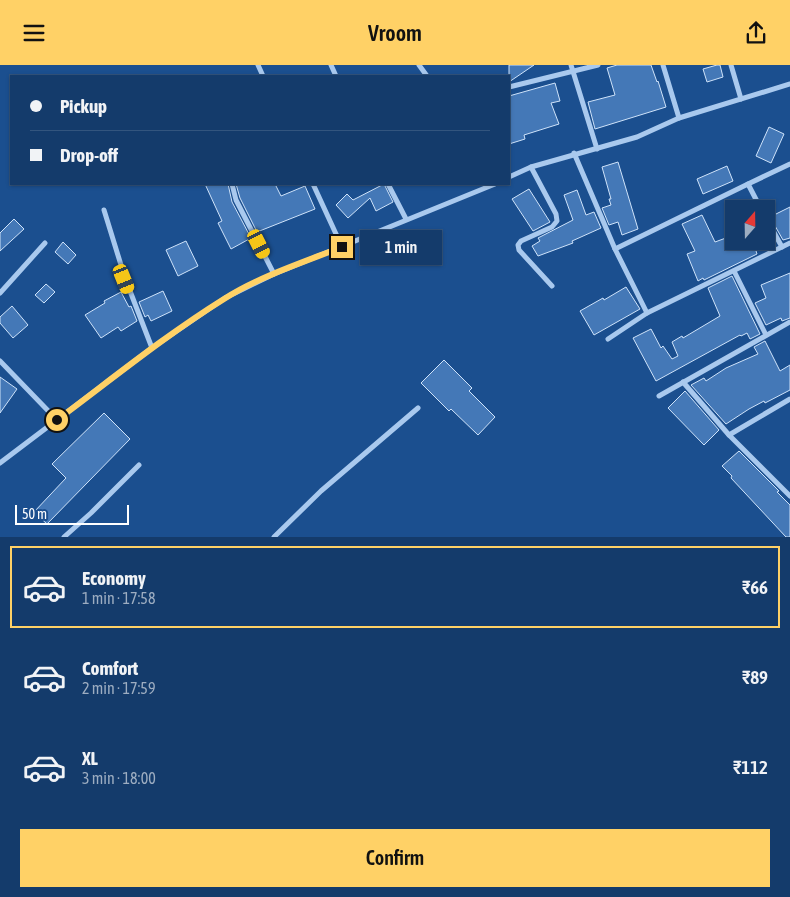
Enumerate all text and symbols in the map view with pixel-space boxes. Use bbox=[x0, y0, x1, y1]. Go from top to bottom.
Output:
icon: menu bbox=[20, 19, 48, 47]
icon: share bbox=[742, 19, 770, 47]
text: Vroom bbox=[368, 20, 422, 46]
text: Pickup bbox=[60, 95, 107, 117]
text: Drop-off bbox=[60, 144, 118, 166]
north arrow bbox=[725, 200, 775, 250]
map controls bbox=[725, 200, 775, 250]
car bbox=[245, 227, 272, 261]
callout: 1 min bbox=[360, 229, 442, 265]
route end bbox=[331, 236, 353, 258]
text: 1 min bbox=[385, 238, 417, 256]
car bbox=[111, 262, 136, 296]
route start bbox=[46, 409, 68, 431]
scale bar bbox=[15, 502, 129, 525]
text: 50 m bbox=[22, 506, 47, 522]
icon: car bbox=[22, 565, 67, 610]
text: Economy bbox=[82, 567, 146, 589]
text: ₹66 bbox=[742, 576, 768, 598]
text: 1 min · 17:58 bbox=[82, 589, 155, 607]
icon: car bbox=[22, 655, 67, 700]
text: Comfort bbox=[82, 657, 138, 679]
text: ₹89 bbox=[742, 666, 768, 688]
text: 2 min · 17:59 bbox=[82, 679, 155, 697]
icon: car bbox=[22, 745, 67, 790]
text: XL bbox=[82, 747, 98, 769]
text: ₹112 bbox=[733, 756, 768, 778]
text: 3 min · 18:00 bbox=[82, 769, 156, 787]
button: Confirm bbox=[20, 829, 770, 887]

